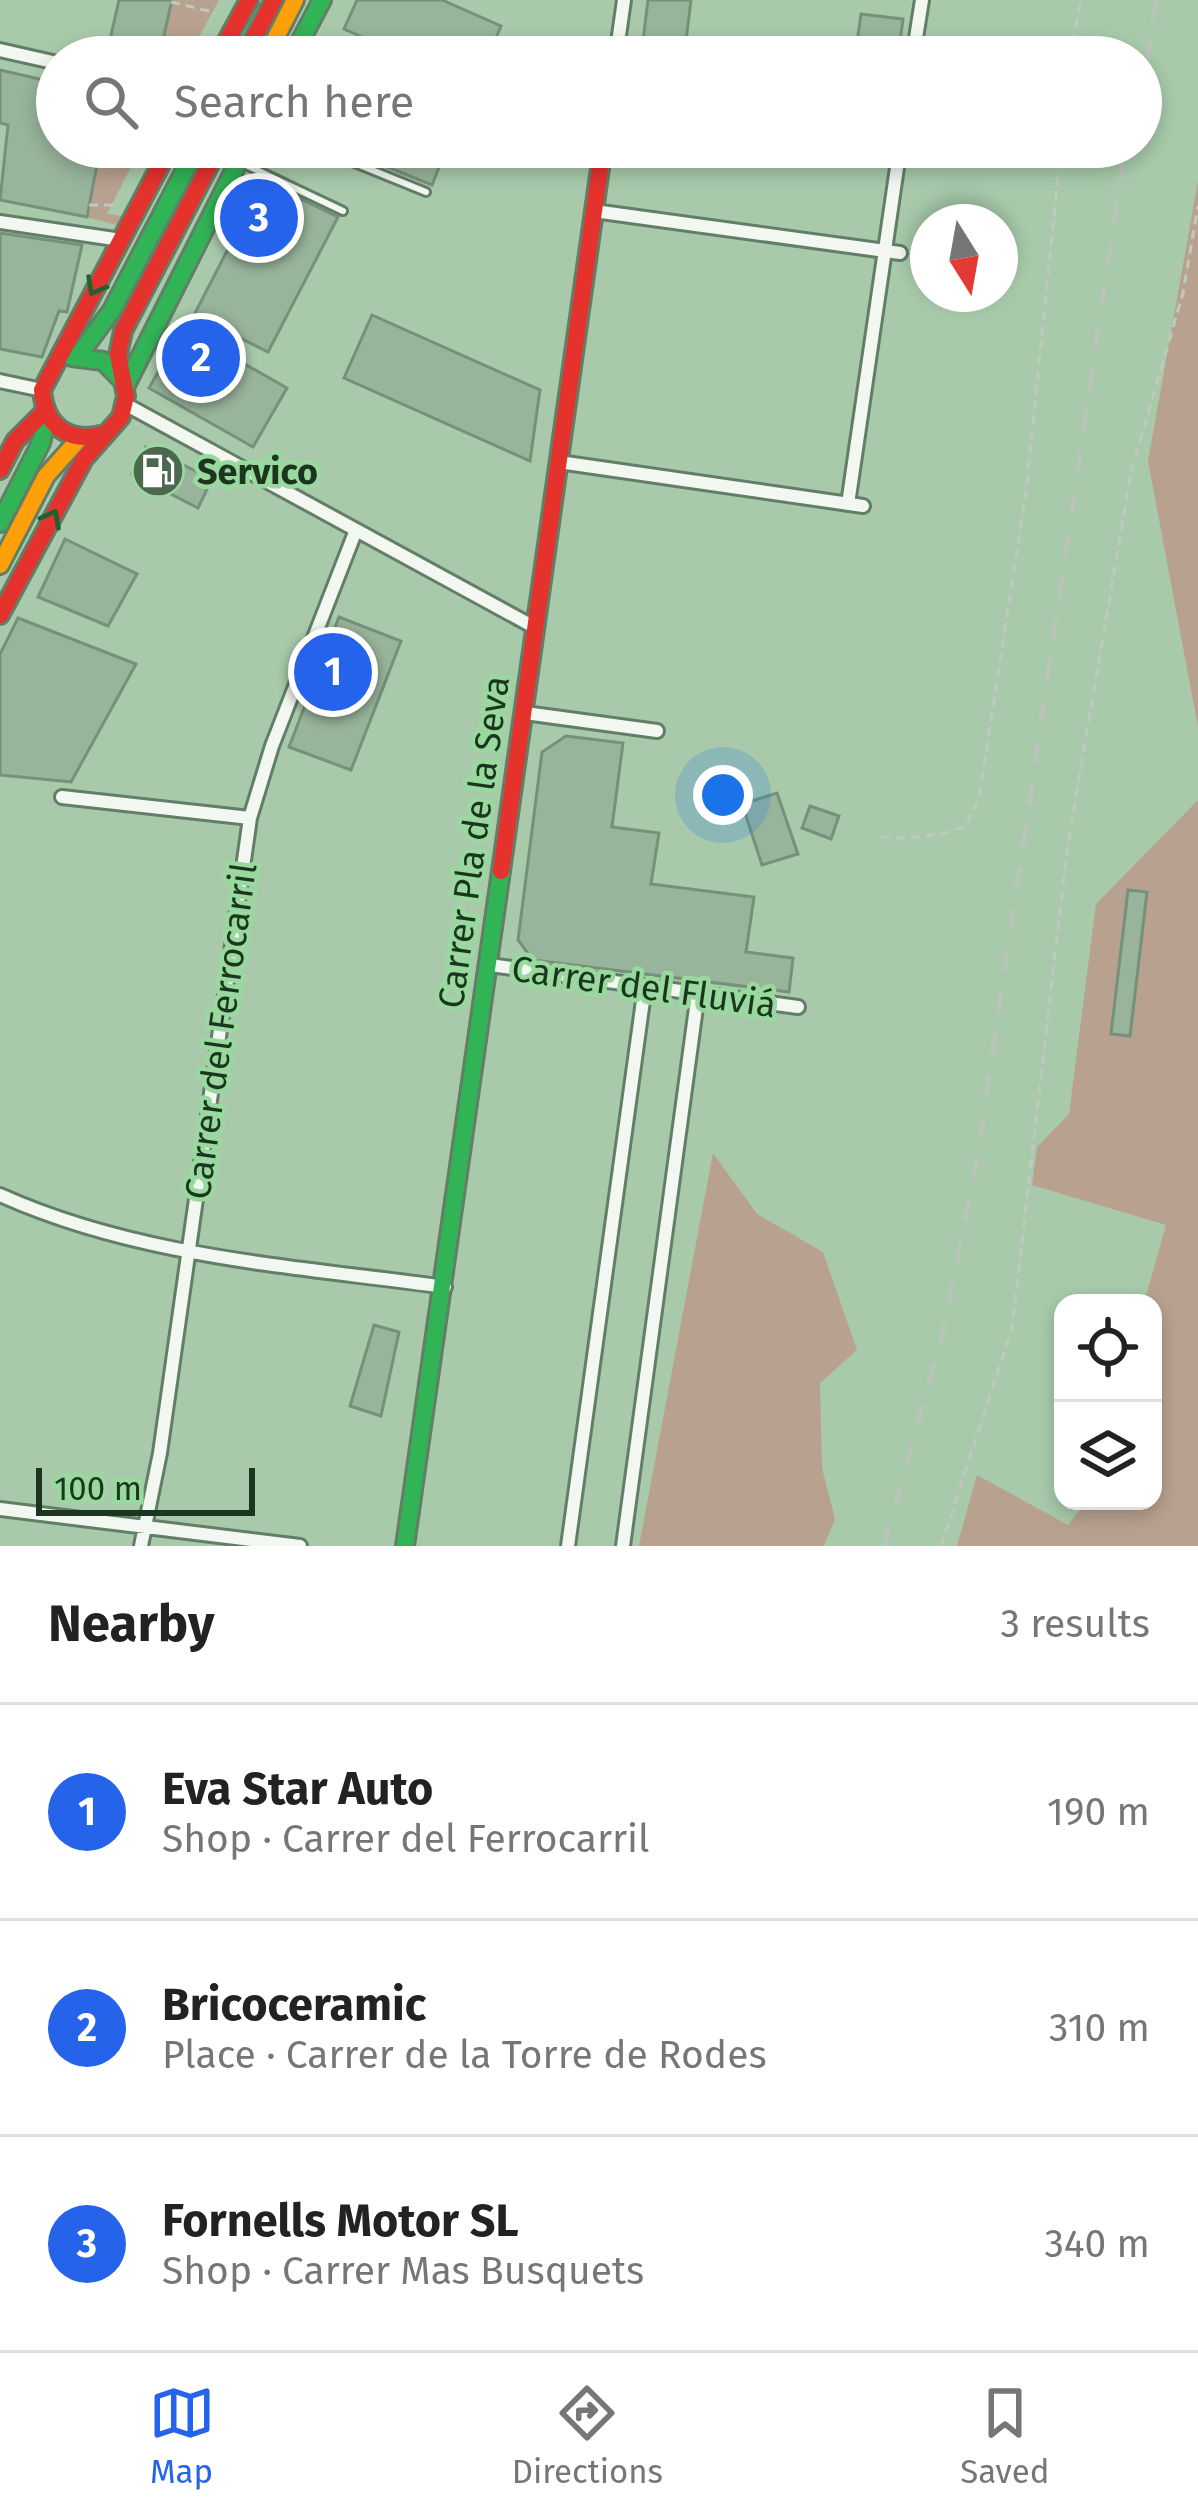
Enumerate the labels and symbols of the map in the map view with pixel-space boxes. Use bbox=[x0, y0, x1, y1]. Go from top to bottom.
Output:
pin: 3 bbox=[220, 173, 298, 263]
north arrow bbox=[910, 204, 1018, 312]
one-way arrow bbox=[86, 275, 109, 296]
pin: 2 bbox=[162, 313, 240, 403]
fuel station icon: Servico bbox=[130, 443, 186, 499]
place label: Servico bbox=[197, 450, 318, 494]
one-way arrow bbox=[38, 510, 61, 531]
pin: 1 bbox=[294, 627, 372, 717]
street label: Carrer Pla de la Seva bbox=[429, 673, 519, 1011]
your location bbox=[693, 765, 753, 825]
street label: Carrer del Ferrocarril bbox=[176, 860, 266, 1202]
street label: Carrer del Fluviá bbox=[509, 947, 779, 1027]
scale bar bbox=[36, 1462, 255, 1515]

